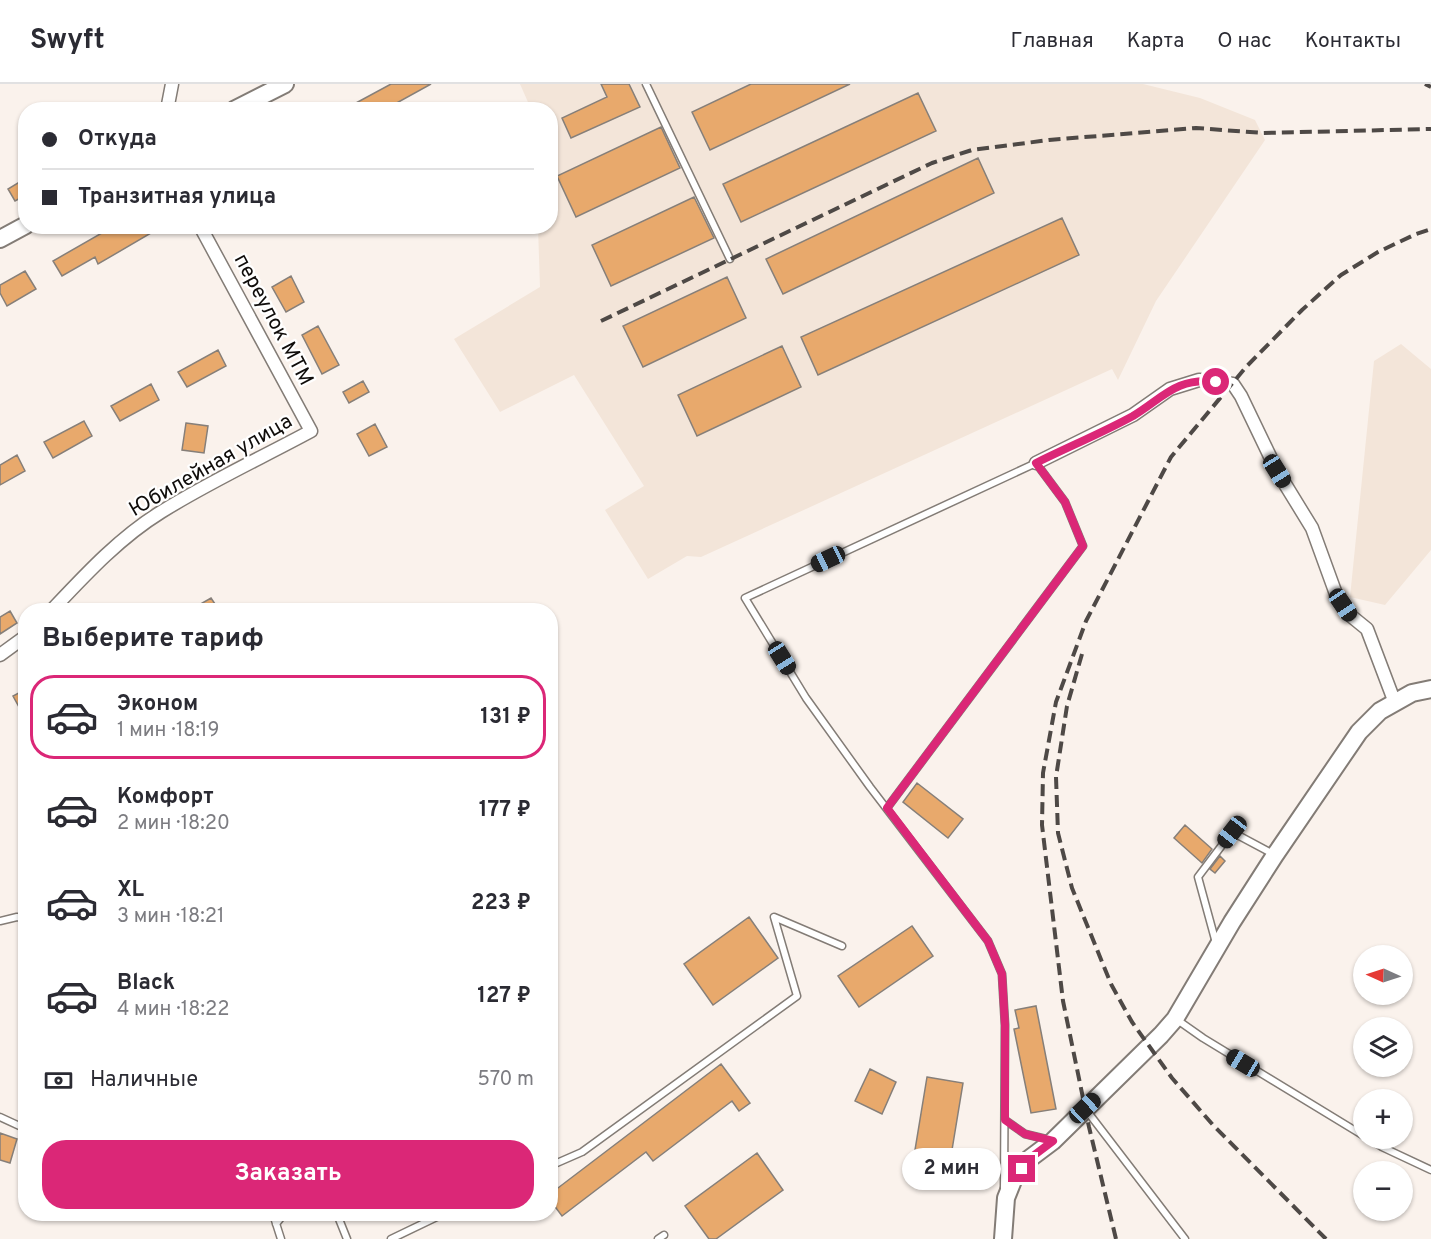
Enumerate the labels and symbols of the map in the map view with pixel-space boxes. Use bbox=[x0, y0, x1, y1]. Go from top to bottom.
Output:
street label: переулок МТМ bbox=[227, 249, 319, 391]
route start bbox=[1202, 368, 1229, 395]
street label: Юбилейная улица bbox=[125, 408, 297, 524]
car bbox=[1260, 451, 1294, 491]
car bbox=[808, 543, 848, 575]
car bbox=[1325, 585, 1361, 625]
car bbox=[765, 638, 799, 678]
car bbox=[1214, 812, 1250, 852]
north arrow bbox=[1353, 945, 1413, 1005]
car bbox=[1223, 1046, 1263, 1080]
car bbox=[1066, 1089, 1104, 1127]
callout: 2 мин bbox=[902, 1148, 1001, 1190]
route end bbox=[1008, 1155, 1035, 1182]

